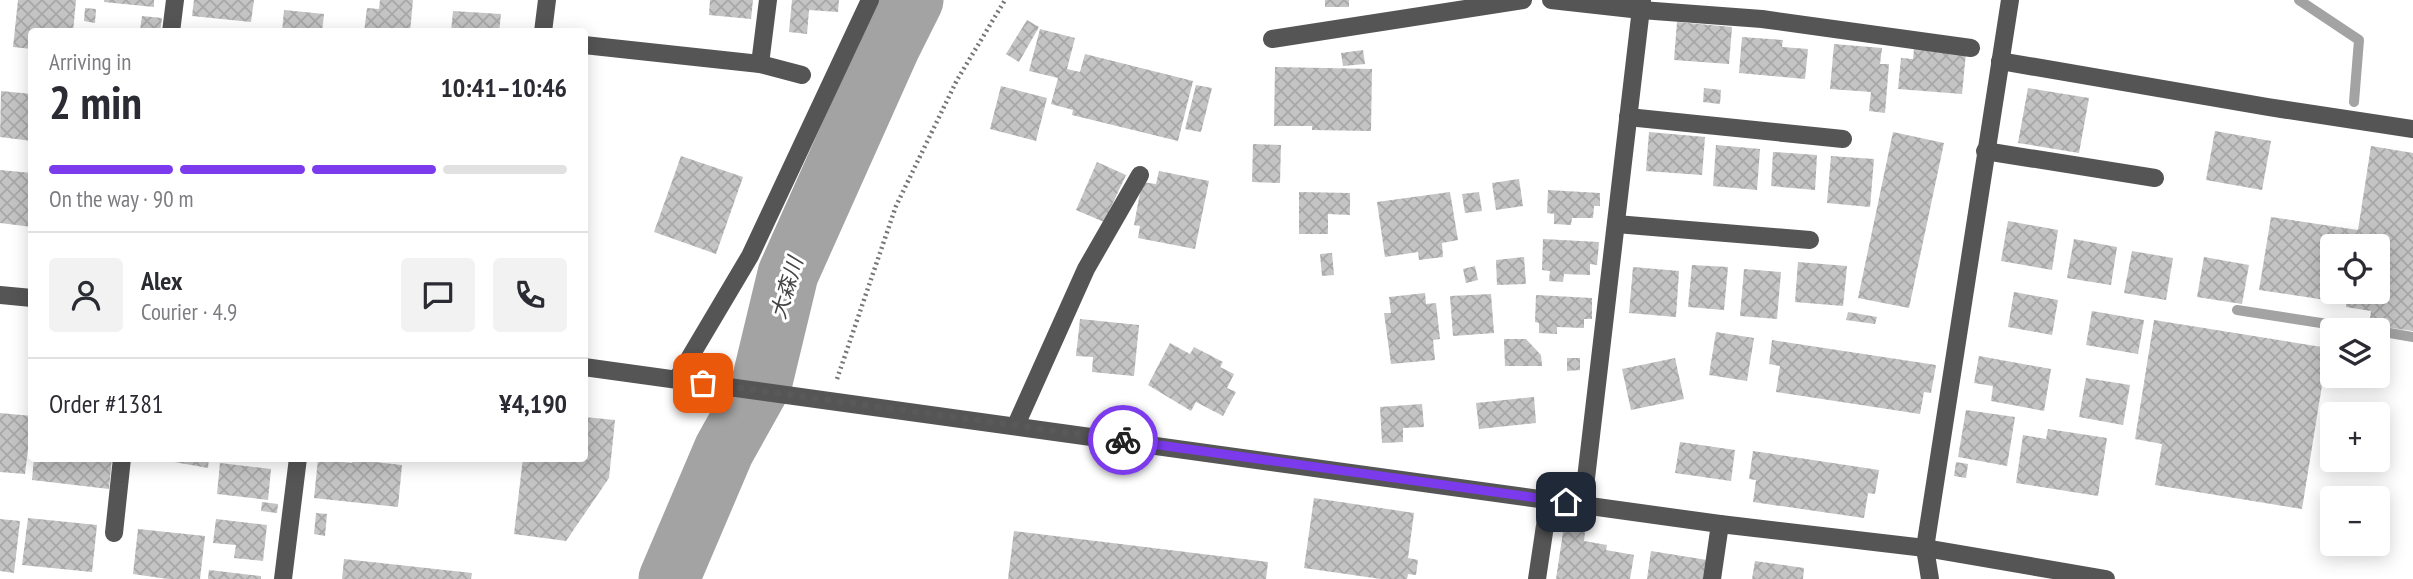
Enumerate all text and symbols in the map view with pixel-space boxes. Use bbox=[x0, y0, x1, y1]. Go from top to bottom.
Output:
text: Arriving in bbox=[49, 47, 131, 76]
text: 10:41–10:46 bbox=[440, 71, 567, 104]
text: 2 min bbox=[49, 72, 142, 132]
text: On the way · 90 m bbox=[49, 184, 193, 213]
map controls bbox=[2320, 234, 2390, 556]
button: locate bbox=[2320, 234, 2390, 304]
water label: 大森川 bbox=[764, 252, 809, 322]
button: person bbox=[49, 258, 123, 332]
button: chat bbox=[401, 258, 475, 332]
button: phone bbox=[493, 258, 567, 332]
text: Alex bbox=[141, 264, 182, 297]
text: Courier · 4.9 bbox=[141, 297, 237, 326]
button: layers bbox=[2320, 318, 2390, 388]
pin bbox=[673, 353, 733, 413]
icon: bag bbox=[684, 364, 722, 402]
text: Order #1381 bbox=[49, 387, 164, 420]
text: ¥4,190 bbox=[499, 387, 567, 420]
button: + bbox=[2320, 402, 2390, 472]
courier bbox=[1088, 405, 1158, 475]
icon: bike bbox=[1104, 421, 1142, 459]
pin bbox=[1536, 472, 1596, 532]
icon: home bbox=[1547, 483, 1585, 521]
button: − bbox=[2320, 486, 2390, 556]

